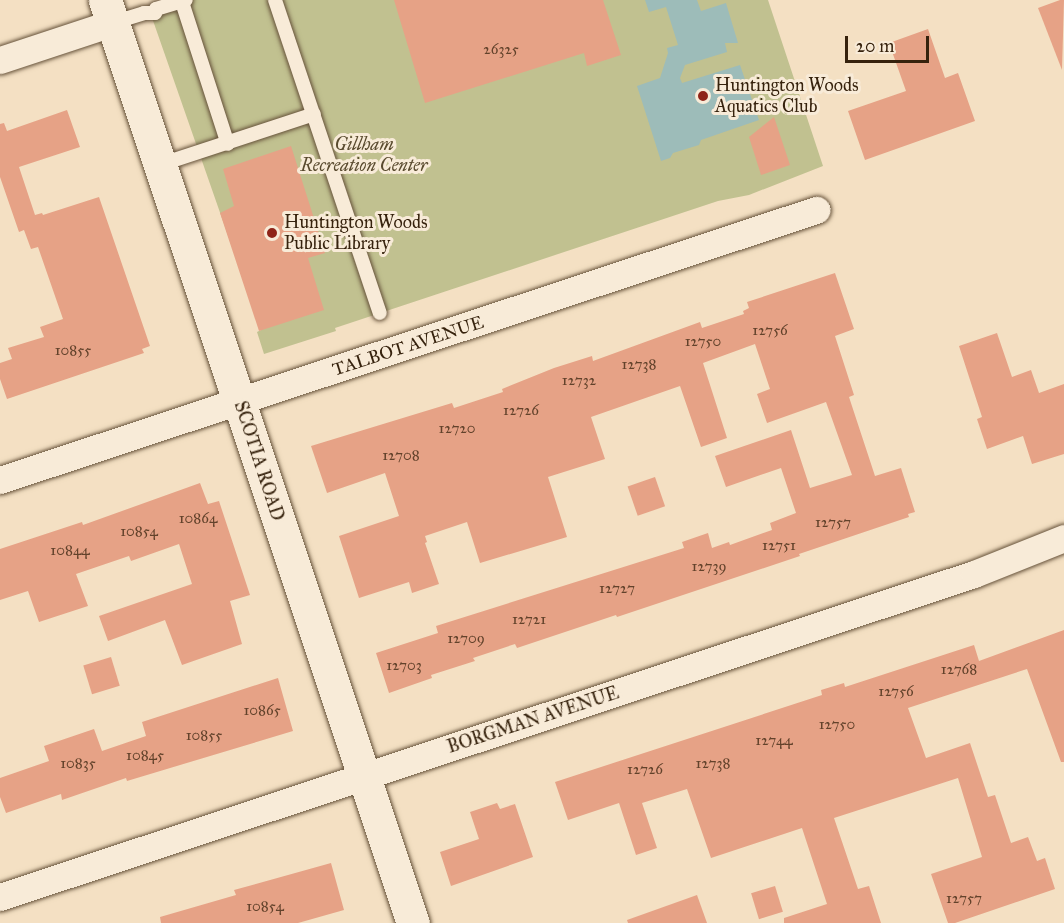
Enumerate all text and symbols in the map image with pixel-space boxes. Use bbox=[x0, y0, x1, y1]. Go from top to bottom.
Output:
scale bar bbox=[848, 24, 932, 62]
text: 20 m bbox=[856, 35, 894, 57]
house number: 26325 bbox=[483, 41, 519, 59]
place label: Huntington Woods Aquatics Club bbox=[715, 75, 859, 118]
marker: Huntington Woods Aquatics Club bbox=[696, 89, 710, 103]
park label: Gillham Recreation Center bbox=[301, 134, 427, 176]
place label: Huntington Woods Public Library bbox=[284, 212, 428, 254]
marker: Huntington Woods Public Library bbox=[265, 226, 279, 240]
street label: TALBOT AVENUE bbox=[330, 311, 486, 381]
house number: 12756 bbox=[752, 322, 788, 340]
house number: 12750 bbox=[685, 333, 721, 351]
house number: 10855 bbox=[55, 342, 91, 360]
house number: 12738 bbox=[622, 356, 656, 374]
house number: 12732 bbox=[562, 372, 596, 390]
street label: SCOTIA ROAD bbox=[229, 398, 289, 524]
house number: 12726 bbox=[503, 402, 539, 420]
house number: 12720 bbox=[438, 420, 476, 438]
house number: 12708 bbox=[382, 447, 420, 465]
house number: 10864 bbox=[179, 510, 217, 528]
house number: 12757 bbox=[815, 514, 851, 532]
house number: 10854 bbox=[120, 523, 158, 541]
house number: 12751 bbox=[762, 537, 796, 555]
house number: 10844 bbox=[50, 542, 90, 560]
house number: 12739 bbox=[692, 558, 726, 576]
house number: 12727 bbox=[599, 580, 635, 598]
house number: 12721 bbox=[512, 611, 546, 629]
house number: 12709 bbox=[447, 630, 485, 648]
house number: 12703 bbox=[386, 657, 422, 675]
house number: 12768 bbox=[941, 661, 977, 679]
street label: BORGMAN AVENUE bbox=[444, 682, 622, 758]
house number: 12756 bbox=[878, 683, 914, 701]
house number: 10865 bbox=[243, 702, 281, 720]
house number: 12750 bbox=[819, 716, 855, 734]
house number: 10855 bbox=[186, 727, 222, 745]
house number: 12744 bbox=[755, 732, 793, 750]
house number: 10845 bbox=[126, 747, 164, 765]
house number: 10835 bbox=[60, 755, 96, 773]
house number: 12738 bbox=[696, 755, 730, 773]
house number: 12726 bbox=[627, 761, 663, 779]
house number: 12757 bbox=[946, 890, 982, 908]
house number: 10854 bbox=[246, 898, 284, 916]

